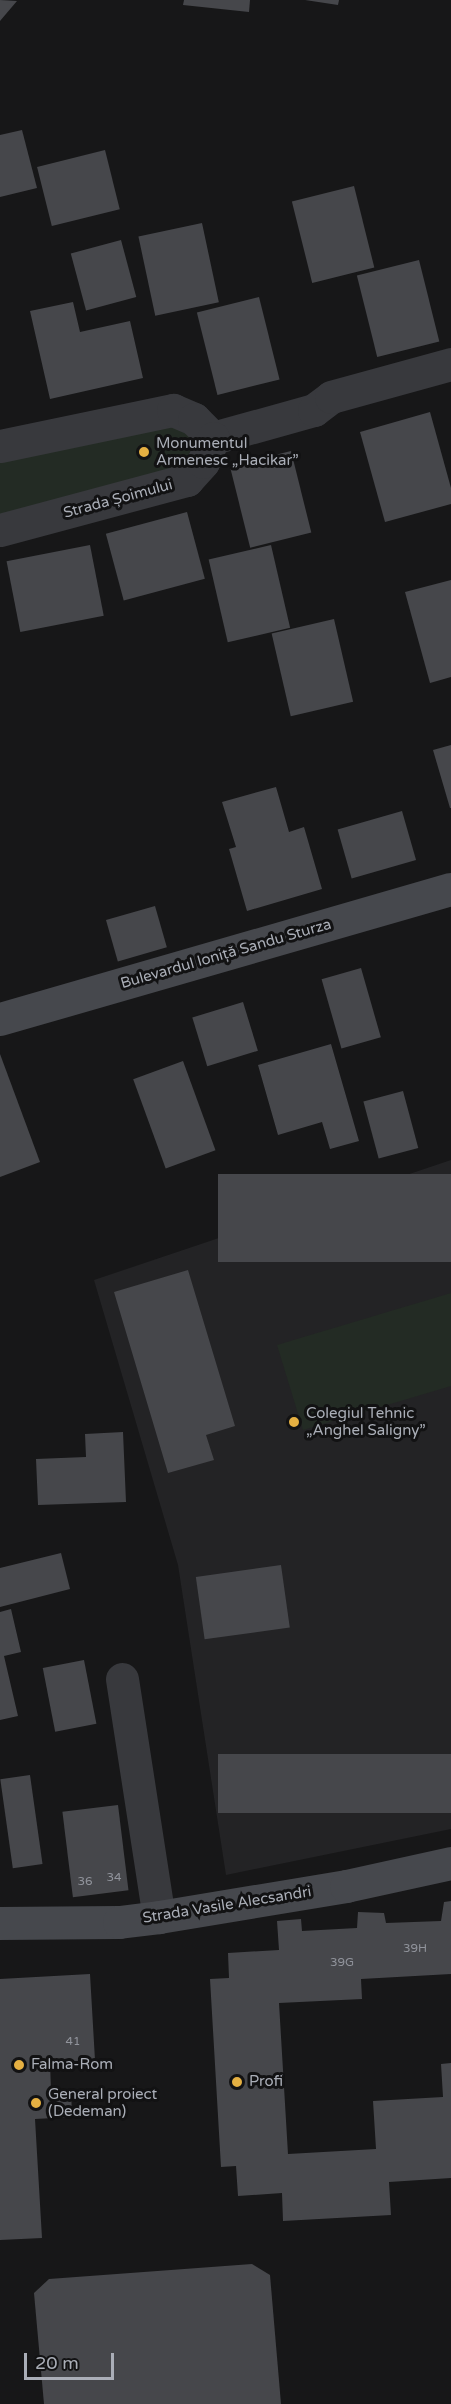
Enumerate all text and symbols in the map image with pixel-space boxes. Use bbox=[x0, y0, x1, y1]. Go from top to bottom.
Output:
place label: Monumentul Armenesc „Hacikar” bbox=[156, 434, 298, 469]
marker: Monumentul Armenesc „Hacikar” bbox=[137, 445, 151, 459]
street label: Strada Șoimului bbox=[62, 476, 174, 522]
street label: Bulevardul Ioniță Sandu Sturza bbox=[119, 915, 333, 993]
place label: Colegiul Tehnic „Anghel Saligny” bbox=[306, 1404, 426, 1439]
marker: Colegiul Tehnic „Anghel Saligny” bbox=[287, 1415, 301, 1429]
house number: 34 bbox=[106, 1871, 122, 1885]
house number: 36 bbox=[77, 1875, 93, 1889]
street label: Strada Vasile Alecsandri bbox=[141, 1883, 313, 1927]
house number: 39H bbox=[403, 1942, 427, 1956]
house number: 39G bbox=[330, 1956, 354, 1970]
house number: 41 bbox=[65, 2035, 81, 2049]
place label: Falma-Rom bbox=[31, 2056, 113, 2074]
marker: Falma-Rom bbox=[12, 2058, 26, 2072]
place label: Profi bbox=[249, 2073, 283, 2091]
marker: Profi bbox=[230, 2075, 244, 2089]
place label: General proiect (Dedeman) bbox=[48, 2085, 157, 2120]
marker: General proiect (Dedeman) bbox=[29, 2096, 43, 2110]
scale bar bbox=[27, 2341, 117, 2379]
text: 20 m bbox=[35, 2352, 79, 2374]

